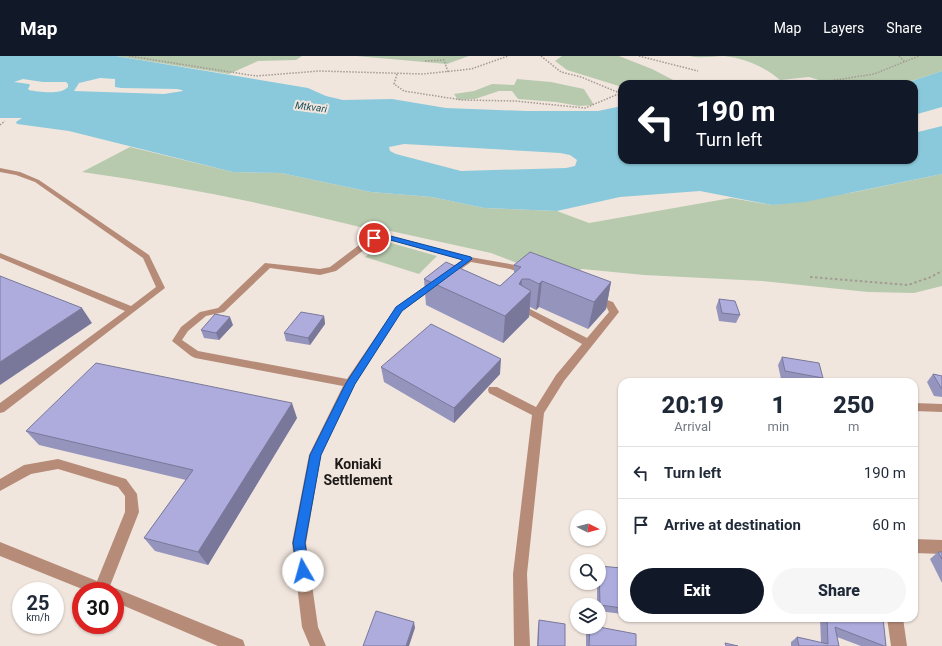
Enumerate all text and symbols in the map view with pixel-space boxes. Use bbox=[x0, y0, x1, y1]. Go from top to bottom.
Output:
text: Map bbox=[20, 17, 58, 40]
text: Map bbox=[774, 20, 801, 36]
text: Layers bbox=[823, 20, 864, 36]
text: Share bbox=[886, 20, 922, 36]
text: 190 m bbox=[696, 95, 775, 128]
icon: left bbox=[630, 96, 682, 148]
water label: Mtkvari bbox=[294, 100, 328, 114]
text: Turn left bbox=[696, 129, 762, 150]
pin bbox=[357, 221, 391, 255]
icon: arrive bbox=[363, 227, 385, 249]
text: 20:19 bbox=[662, 391, 724, 419]
text: 1 bbox=[771, 391, 785, 419]
text: 250 bbox=[833, 391, 874, 419]
text: Arrival bbox=[674, 419, 711, 434]
text: min bbox=[768, 419, 789, 434]
text: m bbox=[848, 419, 859, 434]
district label: Koniaki Settlement bbox=[323, 456, 393, 488]
icon: left bbox=[630, 462, 652, 484]
text: Turn left bbox=[664, 464, 721, 482]
text: 190 m bbox=[864, 464, 906, 482]
north arrow bbox=[570, 510, 606, 546]
map controls bbox=[570, 510, 606, 634]
icon: arrive bbox=[630, 514, 652, 536]
text: Arrive at destination bbox=[664, 516, 801, 534]
text: 60 m bbox=[872, 516, 906, 534]
position arrow bbox=[282, 550, 324, 592]
button: search bbox=[570, 554, 606, 590]
button: Exit bbox=[630, 568, 764, 614]
button: Share bbox=[772, 568, 906, 614]
speed limit sign: 30 bbox=[72, 582, 124, 634]
text: 25 bbox=[27, 591, 49, 615]
button: layers bbox=[570, 598, 606, 634]
text: km/h bbox=[26, 612, 50, 623]

